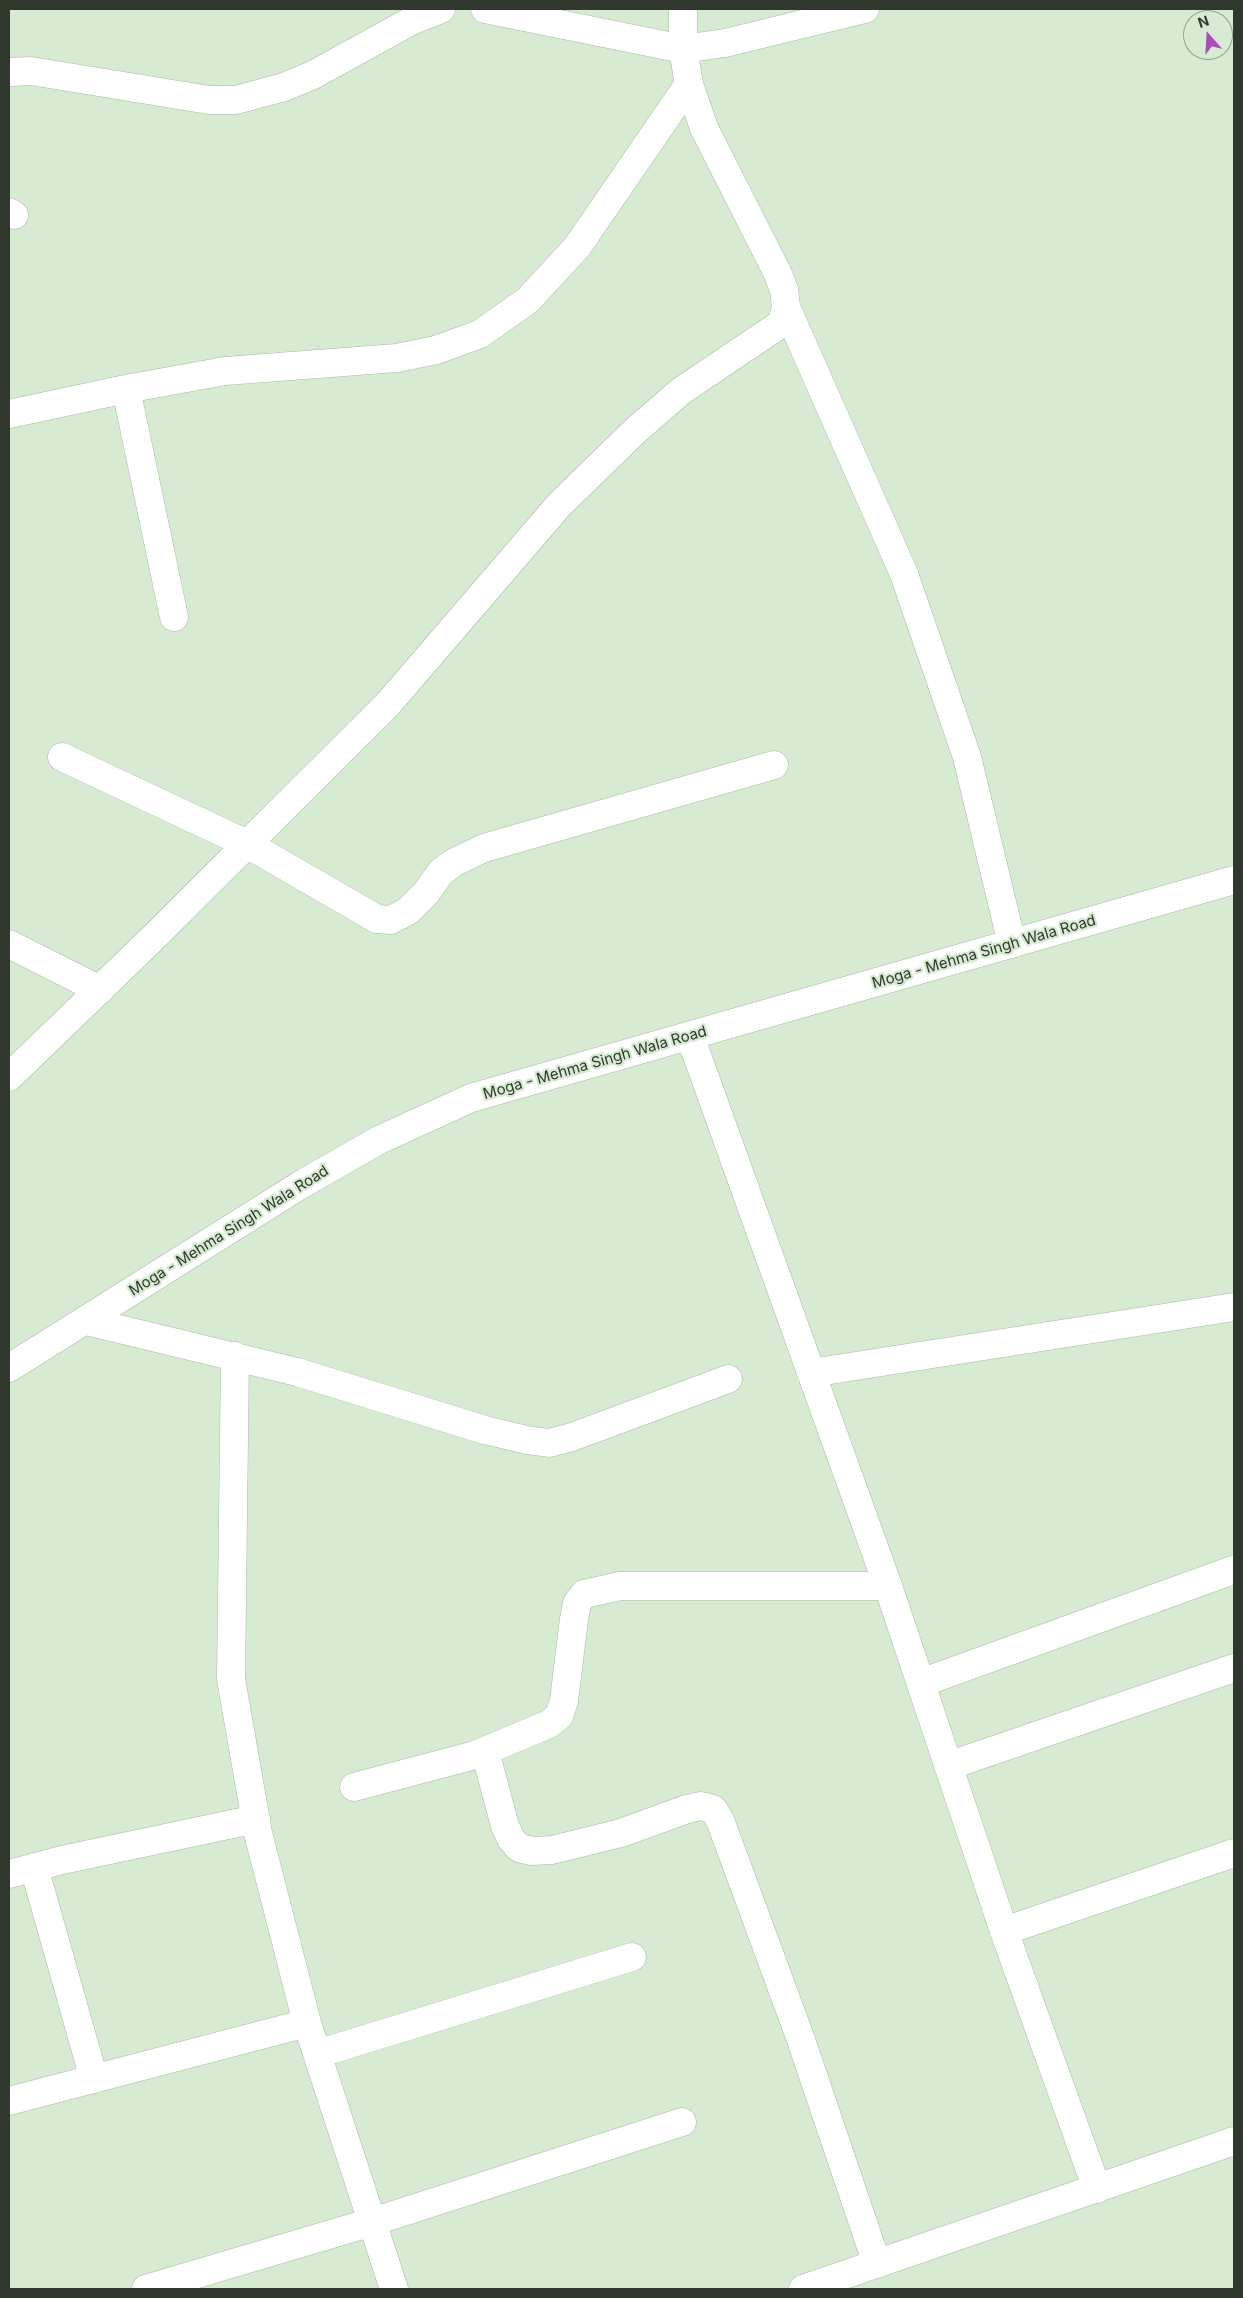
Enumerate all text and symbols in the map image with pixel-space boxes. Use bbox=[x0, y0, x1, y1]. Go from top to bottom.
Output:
north arrow bbox=[1183, 10, 1233, 60]
text: N bbox=[1195, 12, 1211, 31]
street label: Moga - Mehma Singh Wala Road bbox=[870, 911, 1098, 993]
street label: Moga - Mehma Singh Wala Road bbox=[481, 1022, 709, 1104]
street label: Moga - Mehma Singh Wala Road bbox=[126, 1162, 332, 1300]

